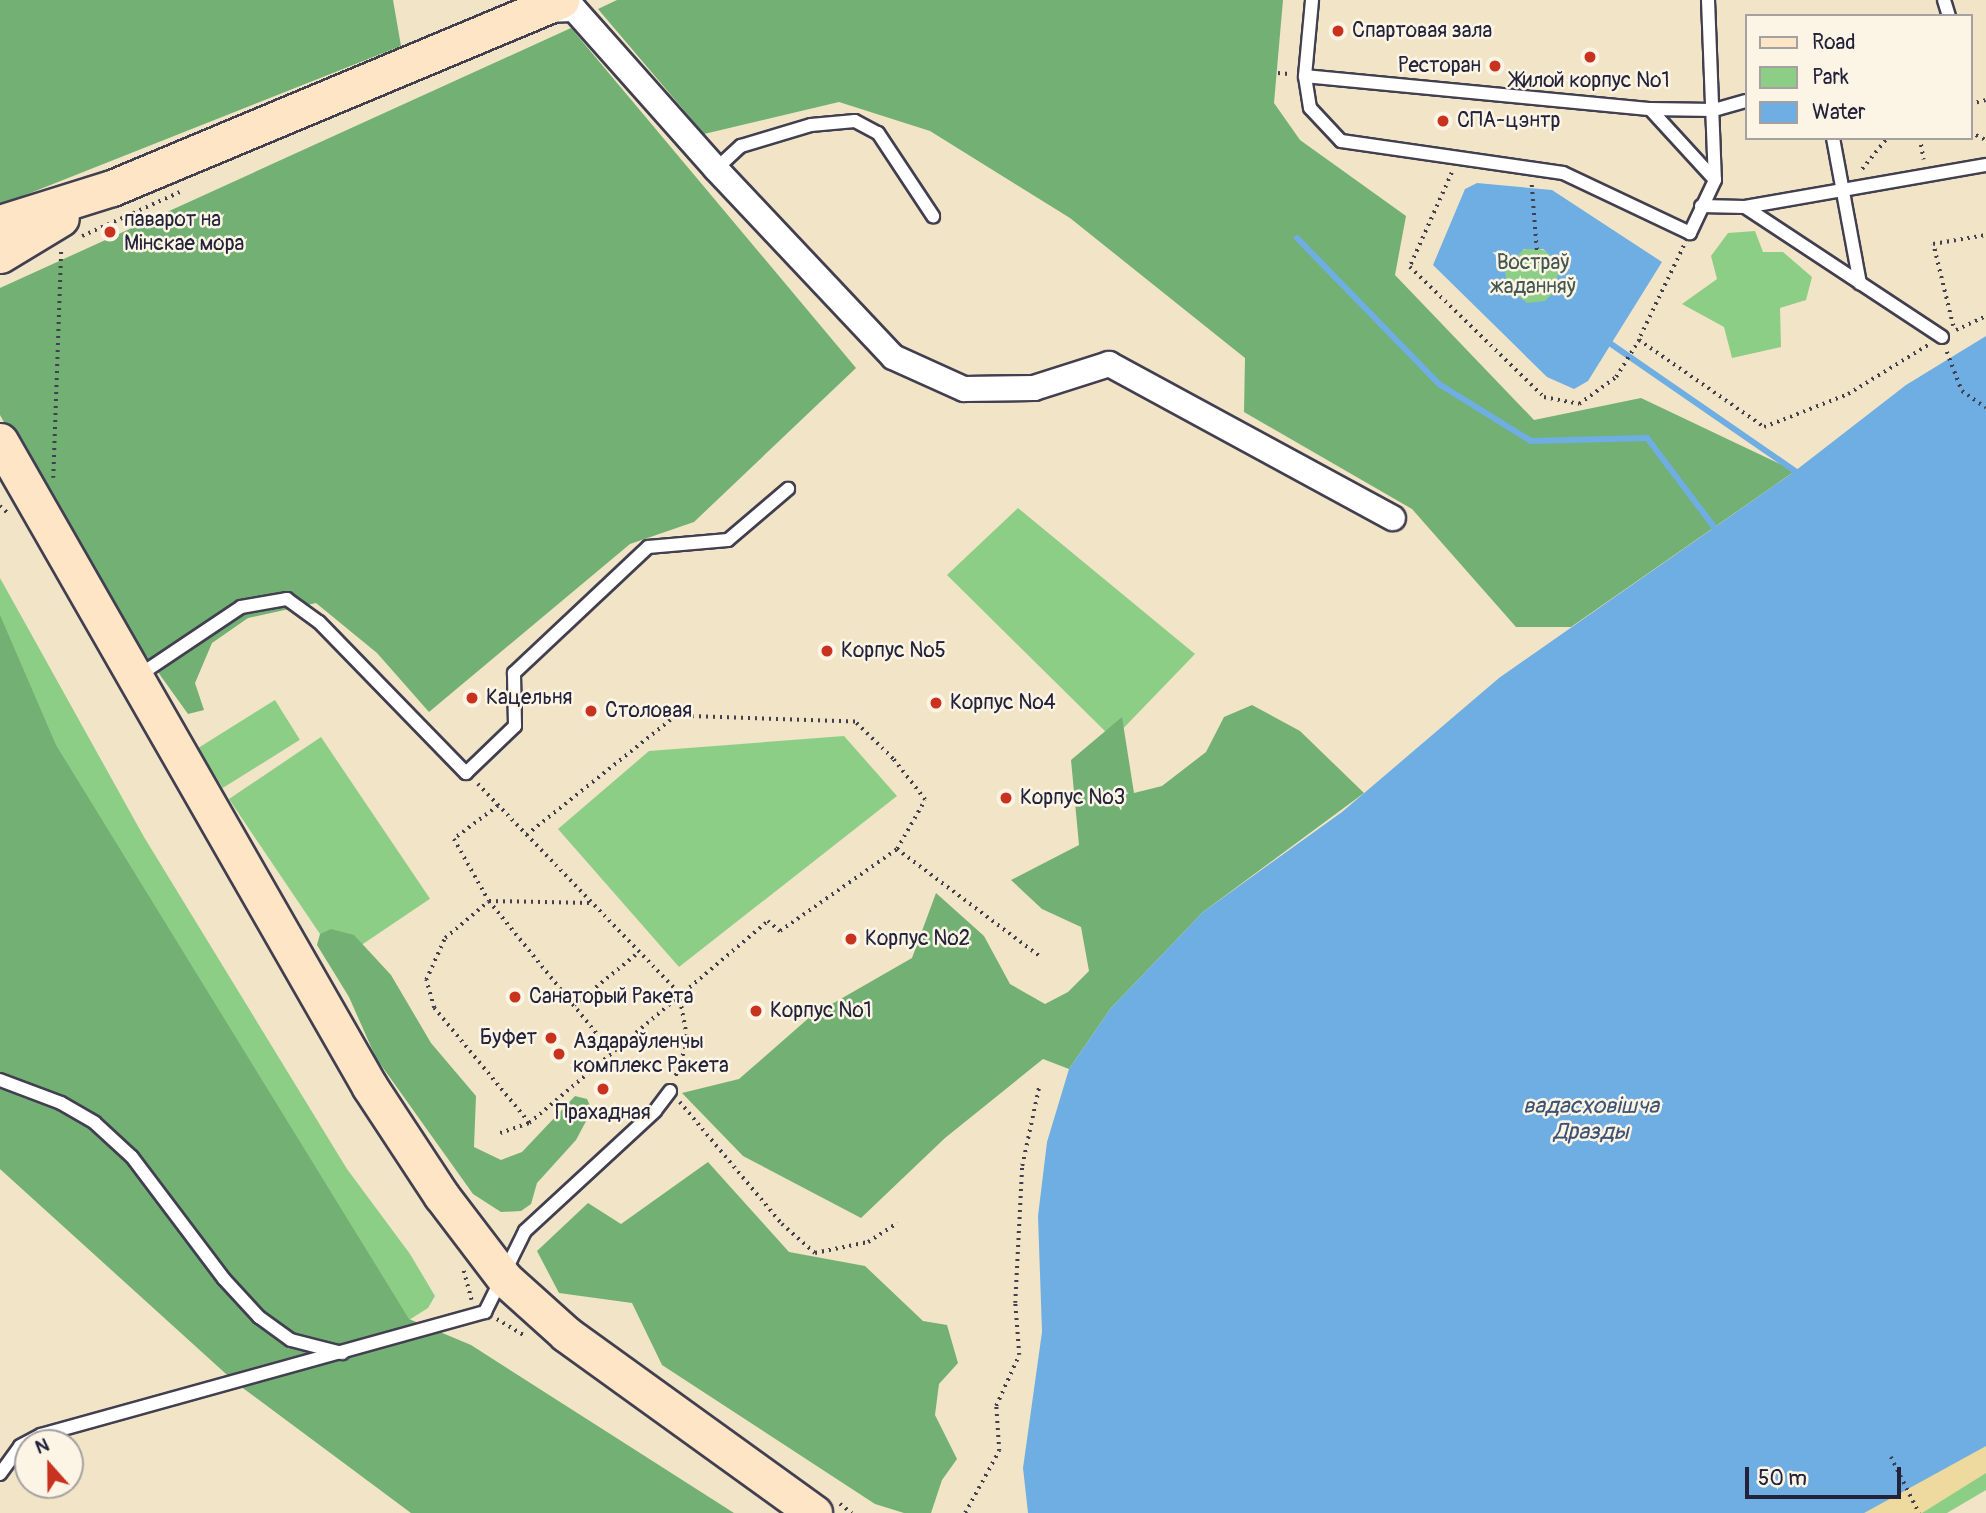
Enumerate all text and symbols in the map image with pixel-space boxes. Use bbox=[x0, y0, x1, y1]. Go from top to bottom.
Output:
legend bbox=[1744, 14, 1972, 140]
place label: Спартовая зала bbox=[1352, 18, 1492, 44]
marker: Спартовая зала bbox=[1330, 23, 1346, 39]
text: Road bbox=[1812, 29, 1856, 56]
marker: Жилой корпус №1 bbox=[1582, 49, 1598, 65]
place label: Ресторан bbox=[1398, 53, 1481, 79]
marker: Ресторан bbox=[1487, 58, 1503, 74]
text: Park bbox=[1812, 64, 1849, 91]
place label: Жилой корпус №1 bbox=[1510, 68, 1670, 94]
text: Water bbox=[1812, 99, 1865, 126]
place label: СПА-цэнтр bbox=[1457, 108, 1560, 134]
marker: СПА-цэнтр bbox=[1435, 113, 1451, 129]
place label: паварот на Мінскае мора bbox=[124, 207, 244, 257]
marker: паварот на Мінскае мора bbox=[102, 224, 118, 240]
park label: Востраў жаданняў bbox=[1490, 250, 1576, 300]
place label: Корпус №5 bbox=[841, 638, 946, 664]
marker: Корпус №5 bbox=[819, 643, 835, 659]
place label: Кацельня bbox=[486, 685, 572, 711]
marker: Кацельня bbox=[464, 690, 480, 706]
place label: Корпус №4 bbox=[950, 690, 1056, 716]
marker: Корпус №4 bbox=[928, 695, 944, 711]
place label: Столовая bbox=[605, 698, 692, 724]
marker: Столовая bbox=[583, 703, 599, 719]
place label: Корпус №3 bbox=[1020, 785, 1125, 811]
marker: Корпус №3 bbox=[998, 790, 1014, 806]
place label: Корпус №2 bbox=[865, 926, 970, 952]
marker: Корпус №2 bbox=[843, 931, 859, 947]
place label: Санаторый Ракета bbox=[529, 984, 693, 1010]
marker: Санаторый Ракета bbox=[507, 989, 523, 1005]
place label: Корпус №1 bbox=[770, 998, 872, 1024]
marker: Корпус №1 bbox=[748, 1003, 764, 1019]
place label: Буфет bbox=[480, 1025, 537, 1051]
place label: Аздараўленчы комплекс Ракета bbox=[573, 1029, 729, 1079]
marker: Буфет bbox=[543, 1030, 559, 1046]
marker: Аздараўленчы комплекс Ракета bbox=[551, 1046, 567, 1062]
marker: Прахадная bbox=[595, 1081, 611, 1097]
water label: вадасховішча Дразды bbox=[1523, 1092, 1659, 1146]
place label: Прахадная bbox=[555, 1100, 651, 1126]
north arrow bbox=[14, 1429, 84, 1499]
text: N bbox=[32, 1433, 52, 1460]
scale bar bbox=[1748, 1454, 1904, 1498]
text: 50 m bbox=[1758, 1465, 1807, 1492]

